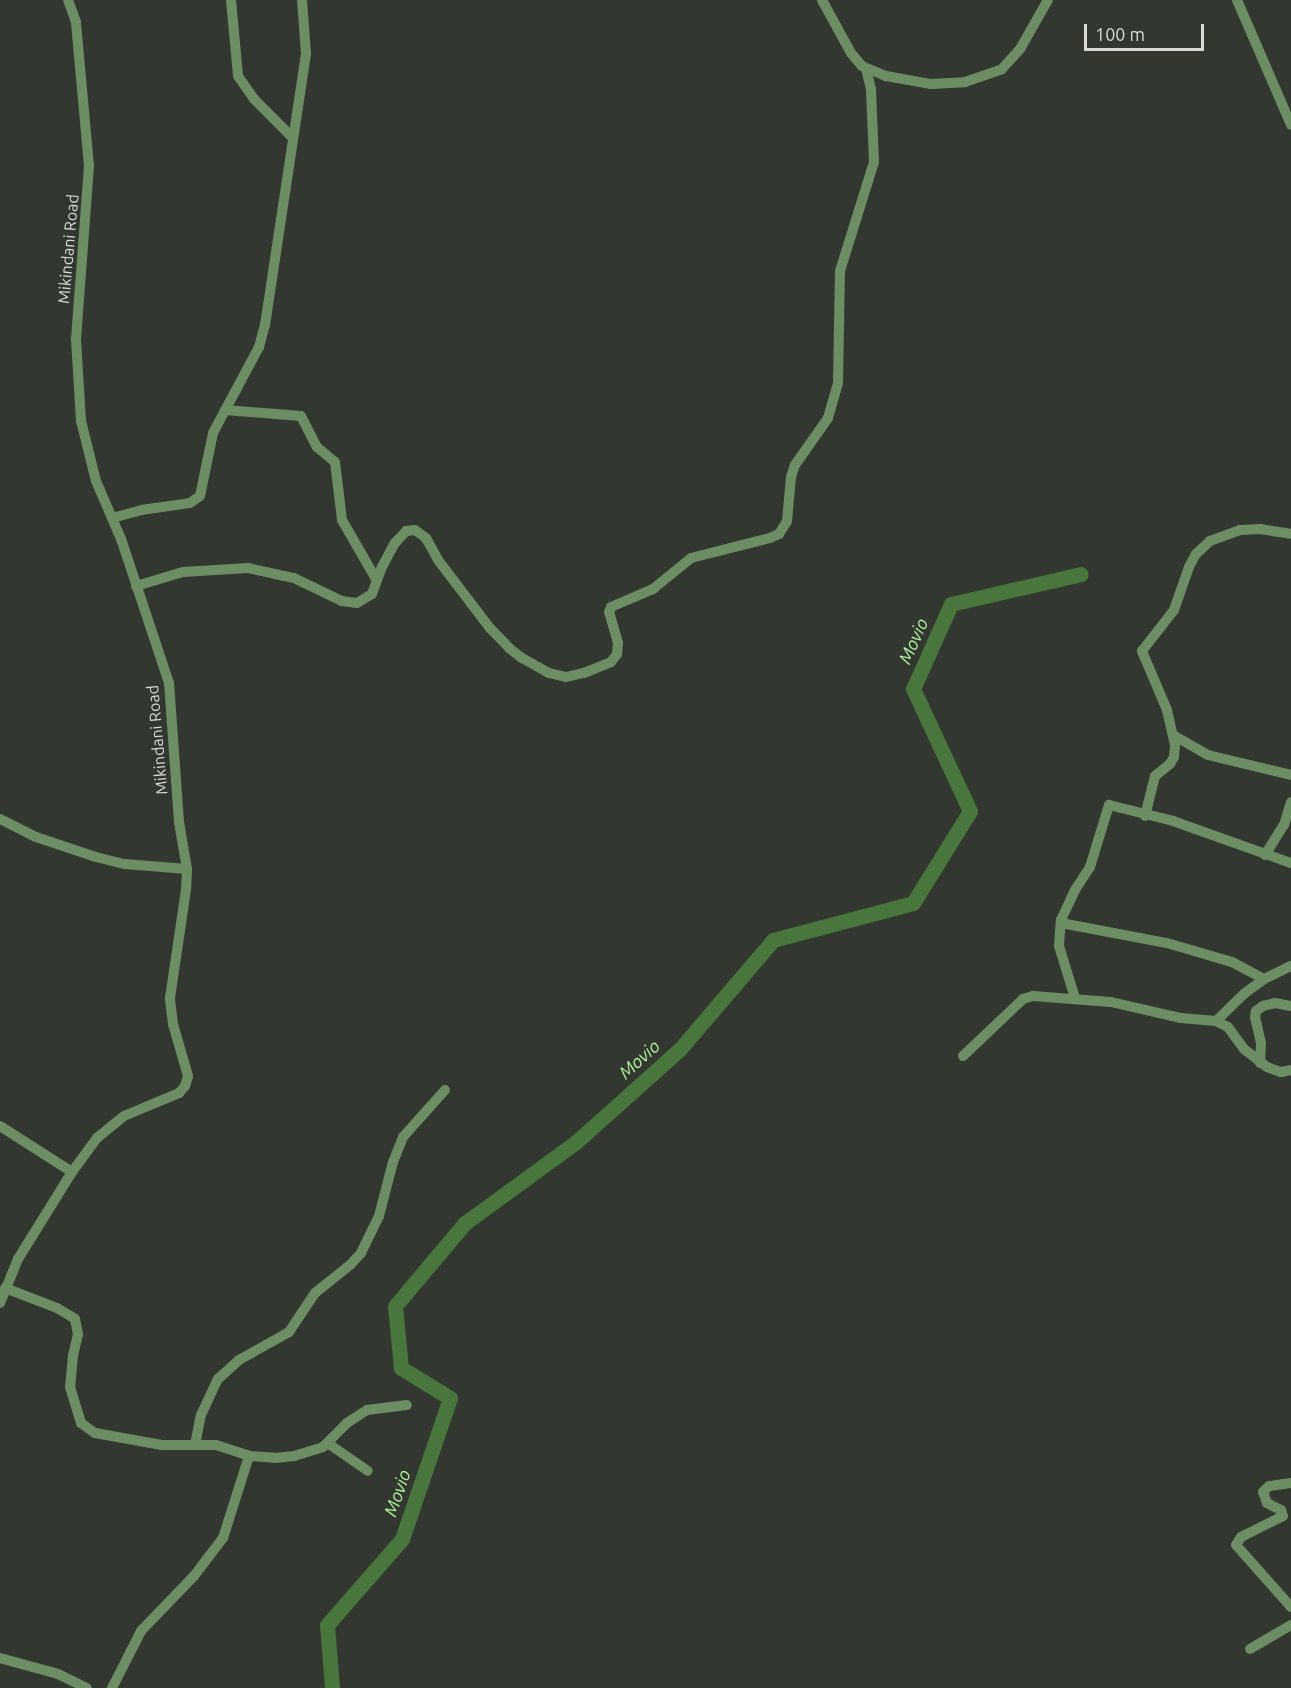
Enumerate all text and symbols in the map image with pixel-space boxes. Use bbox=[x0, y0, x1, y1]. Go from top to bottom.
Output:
scale bar bbox=[1087, 12, 1207, 50]
text: 100 m bbox=[1095, 24, 1145, 44]
street label: Mikindani Road bbox=[54, 193, 82, 305]
water label: Movio bbox=[893, 615, 933, 667]
street label: Mikindani Road bbox=[143, 684, 171, 796]
water label: Movio bbox=[614, 1035, 664, 1083]
water label: Movio bbox=[379, 1467, 415, 1519]

